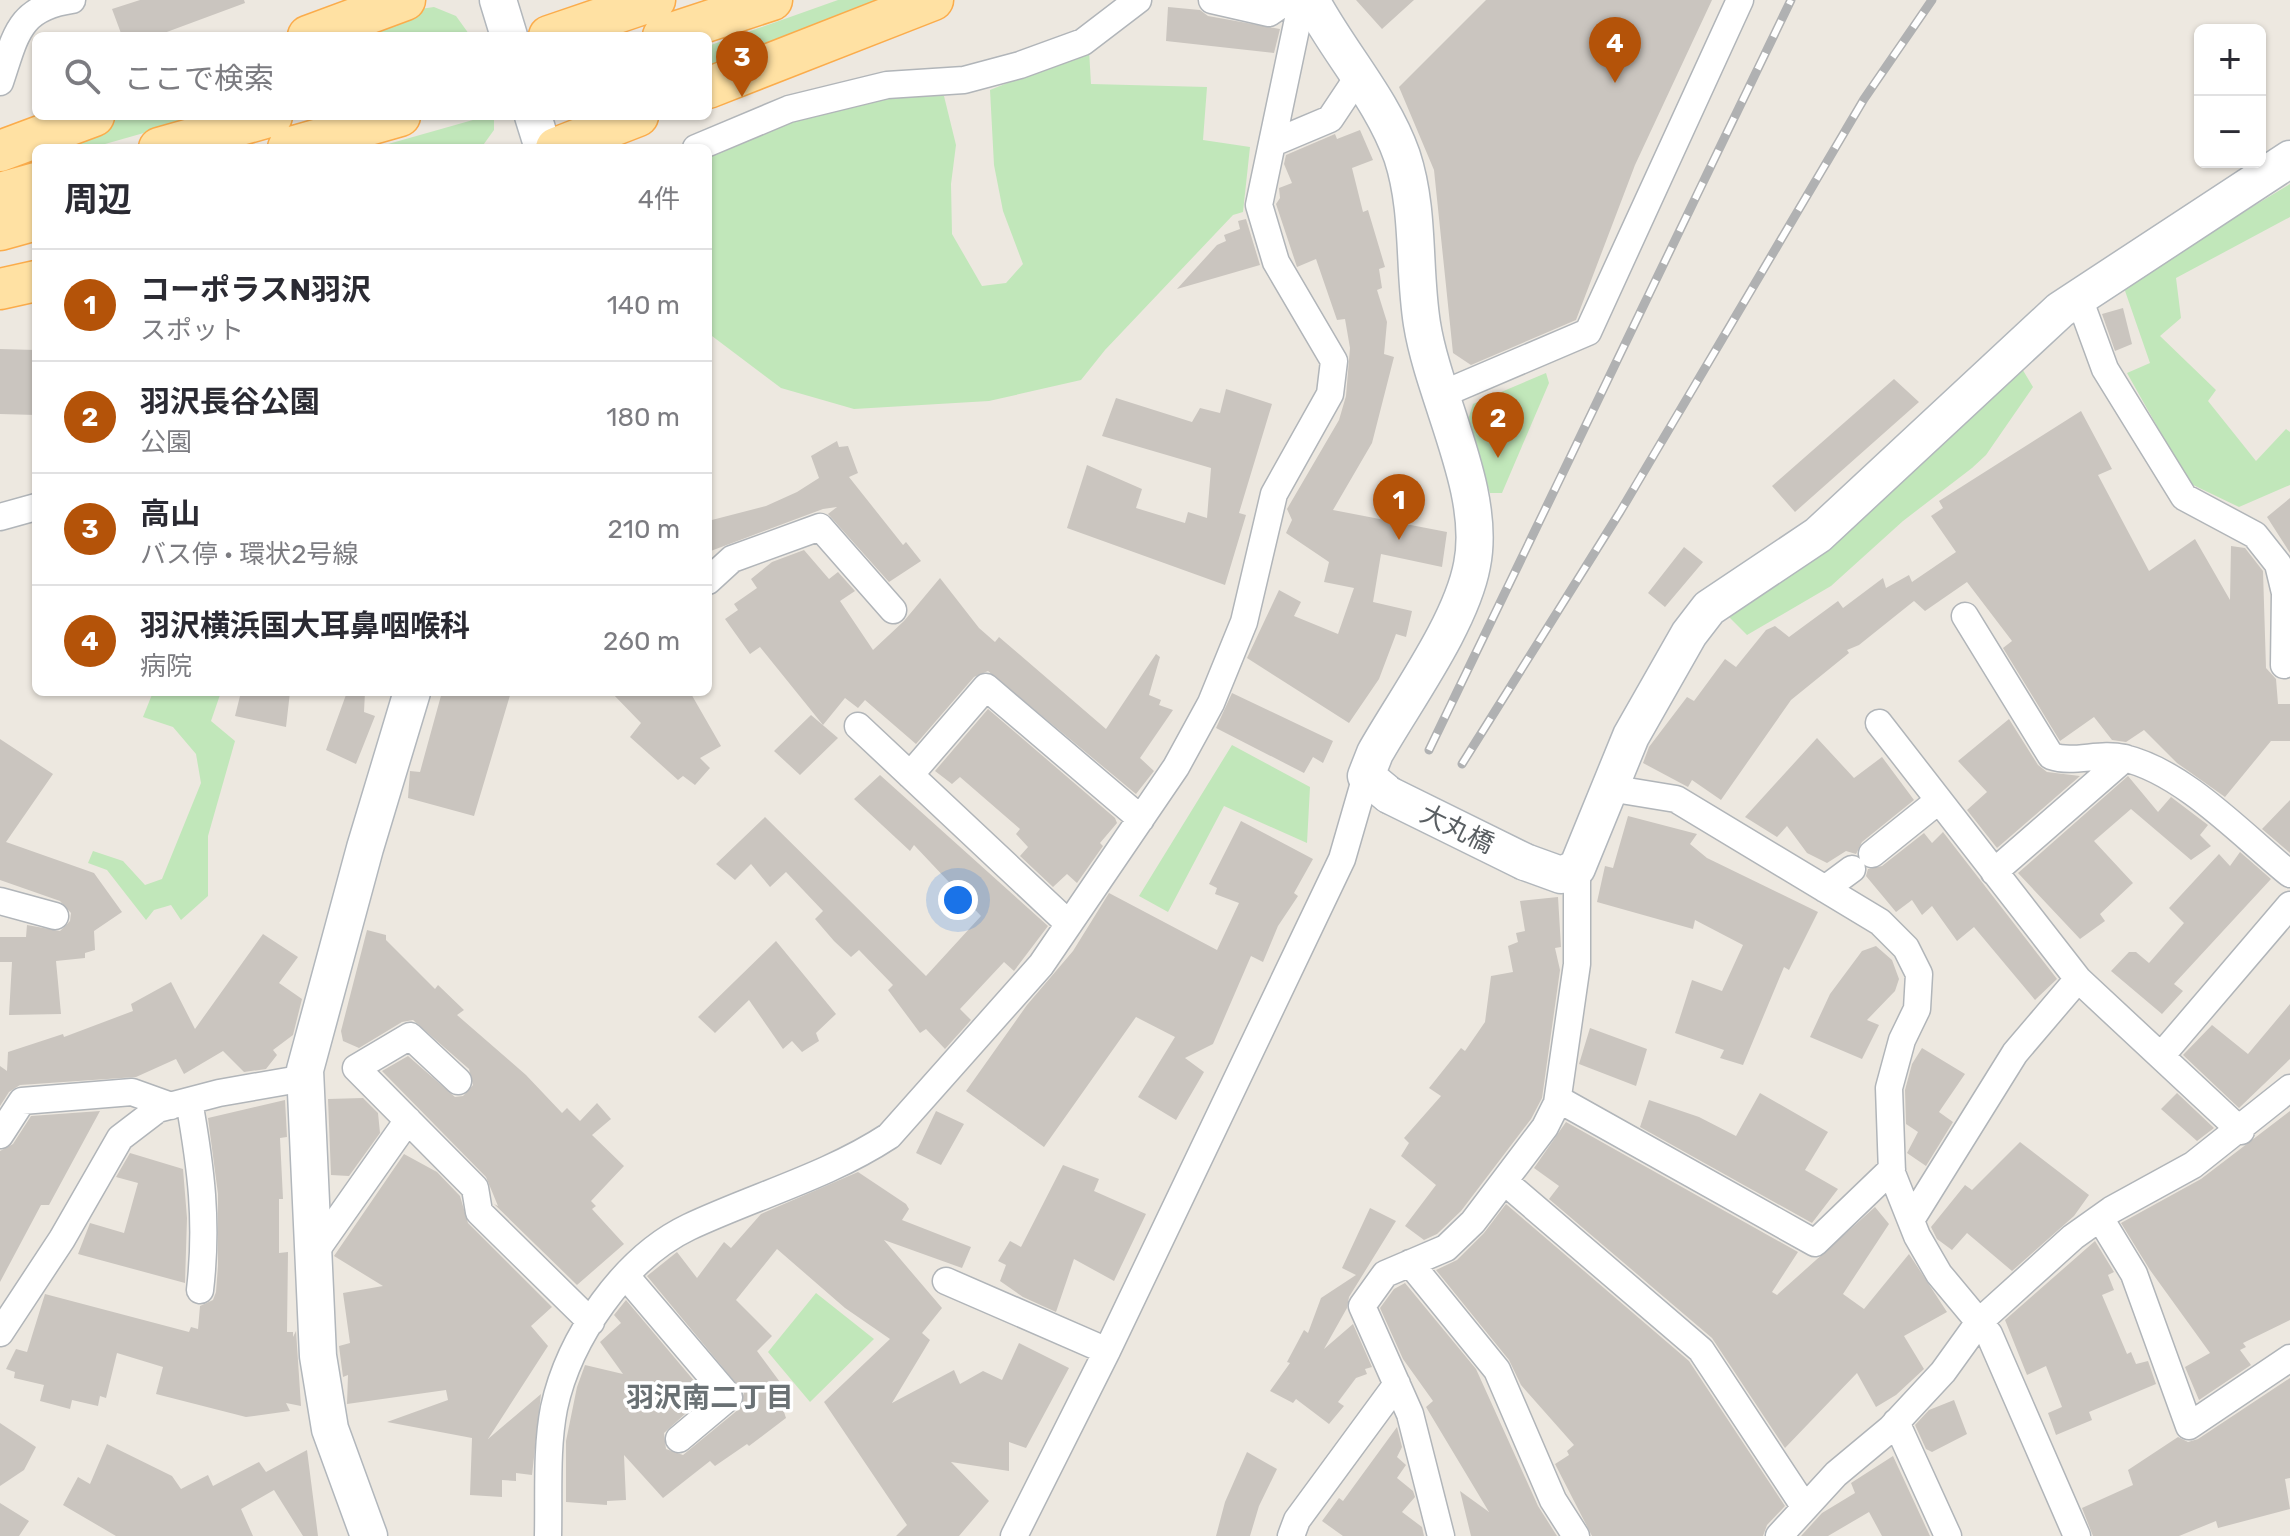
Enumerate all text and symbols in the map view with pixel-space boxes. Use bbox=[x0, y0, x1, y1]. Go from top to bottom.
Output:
pin: 4 bbox=[1589, 17, 1641, 83]
map controls bbox=[2194, 24, 2266, 168]
button: + bbox=[2194, 24, 2266, 96]
pin: 3 bbox=[716, 31, 768, 97]
search box bbox=[32, 32, 712, 120]
icon: search bbox=[60, 54, 104, 98]
text: ここで検索 bbox=[124, 61, 274, 97]
button: − bbox=[2194, 96, 2266, 168]
text: 周辺 bbox=[64, 179, 132, 220]
text: 4件 bbox=[638, 184, 680, 215]
text: コーポラスN羽沢 bbox=[140, 272, 371, 308]
text: 1 bbox=[84, 290, 96, 321]
text: 140 m bbox=[607, 290, 680, 321]
text: スポット bbox=[140, 315, 244, 346]
text: 羽沢長谷公園 bbox=[140, 384, 320, 420]
pin: 2 bbox=[1472, 392, 1524, 458]
text: 2 bbox=[82, 402, 98, 433]
text: 180 m bbox=[606, 402, 680, 433]
text: 公園 bbox=[140, 427, 192, 458]
pin: 1 bbox=[1373, 474, 1425, 540]
text: 高山 bbox=[140, 496, 200, 532]
text: 3 bbox=[81, 514, 99, 545]
text: 210 m bbox=[608, 514, 680, 545]
text: バス停 · 環状2号線 bbox=[140, 539, 359, 570]
text: 羽沢横浜国大耳鼻咽喉科 bbox=[140, 608, 470, 644]
text: 4 bbox=[81, 626, 99, 657]
text: 260 m bbox=[603, 626, 680, 657]
text: 病院 bbox=[140, 651, 192, 682]
street label: 大丸橋 bbox=[1415, 798, 1499, 860]
your location bbox=[938, 880, 978, 920]
district label: 羽沢南二丁目 bbox=[626, 1381, 794, 1414]

